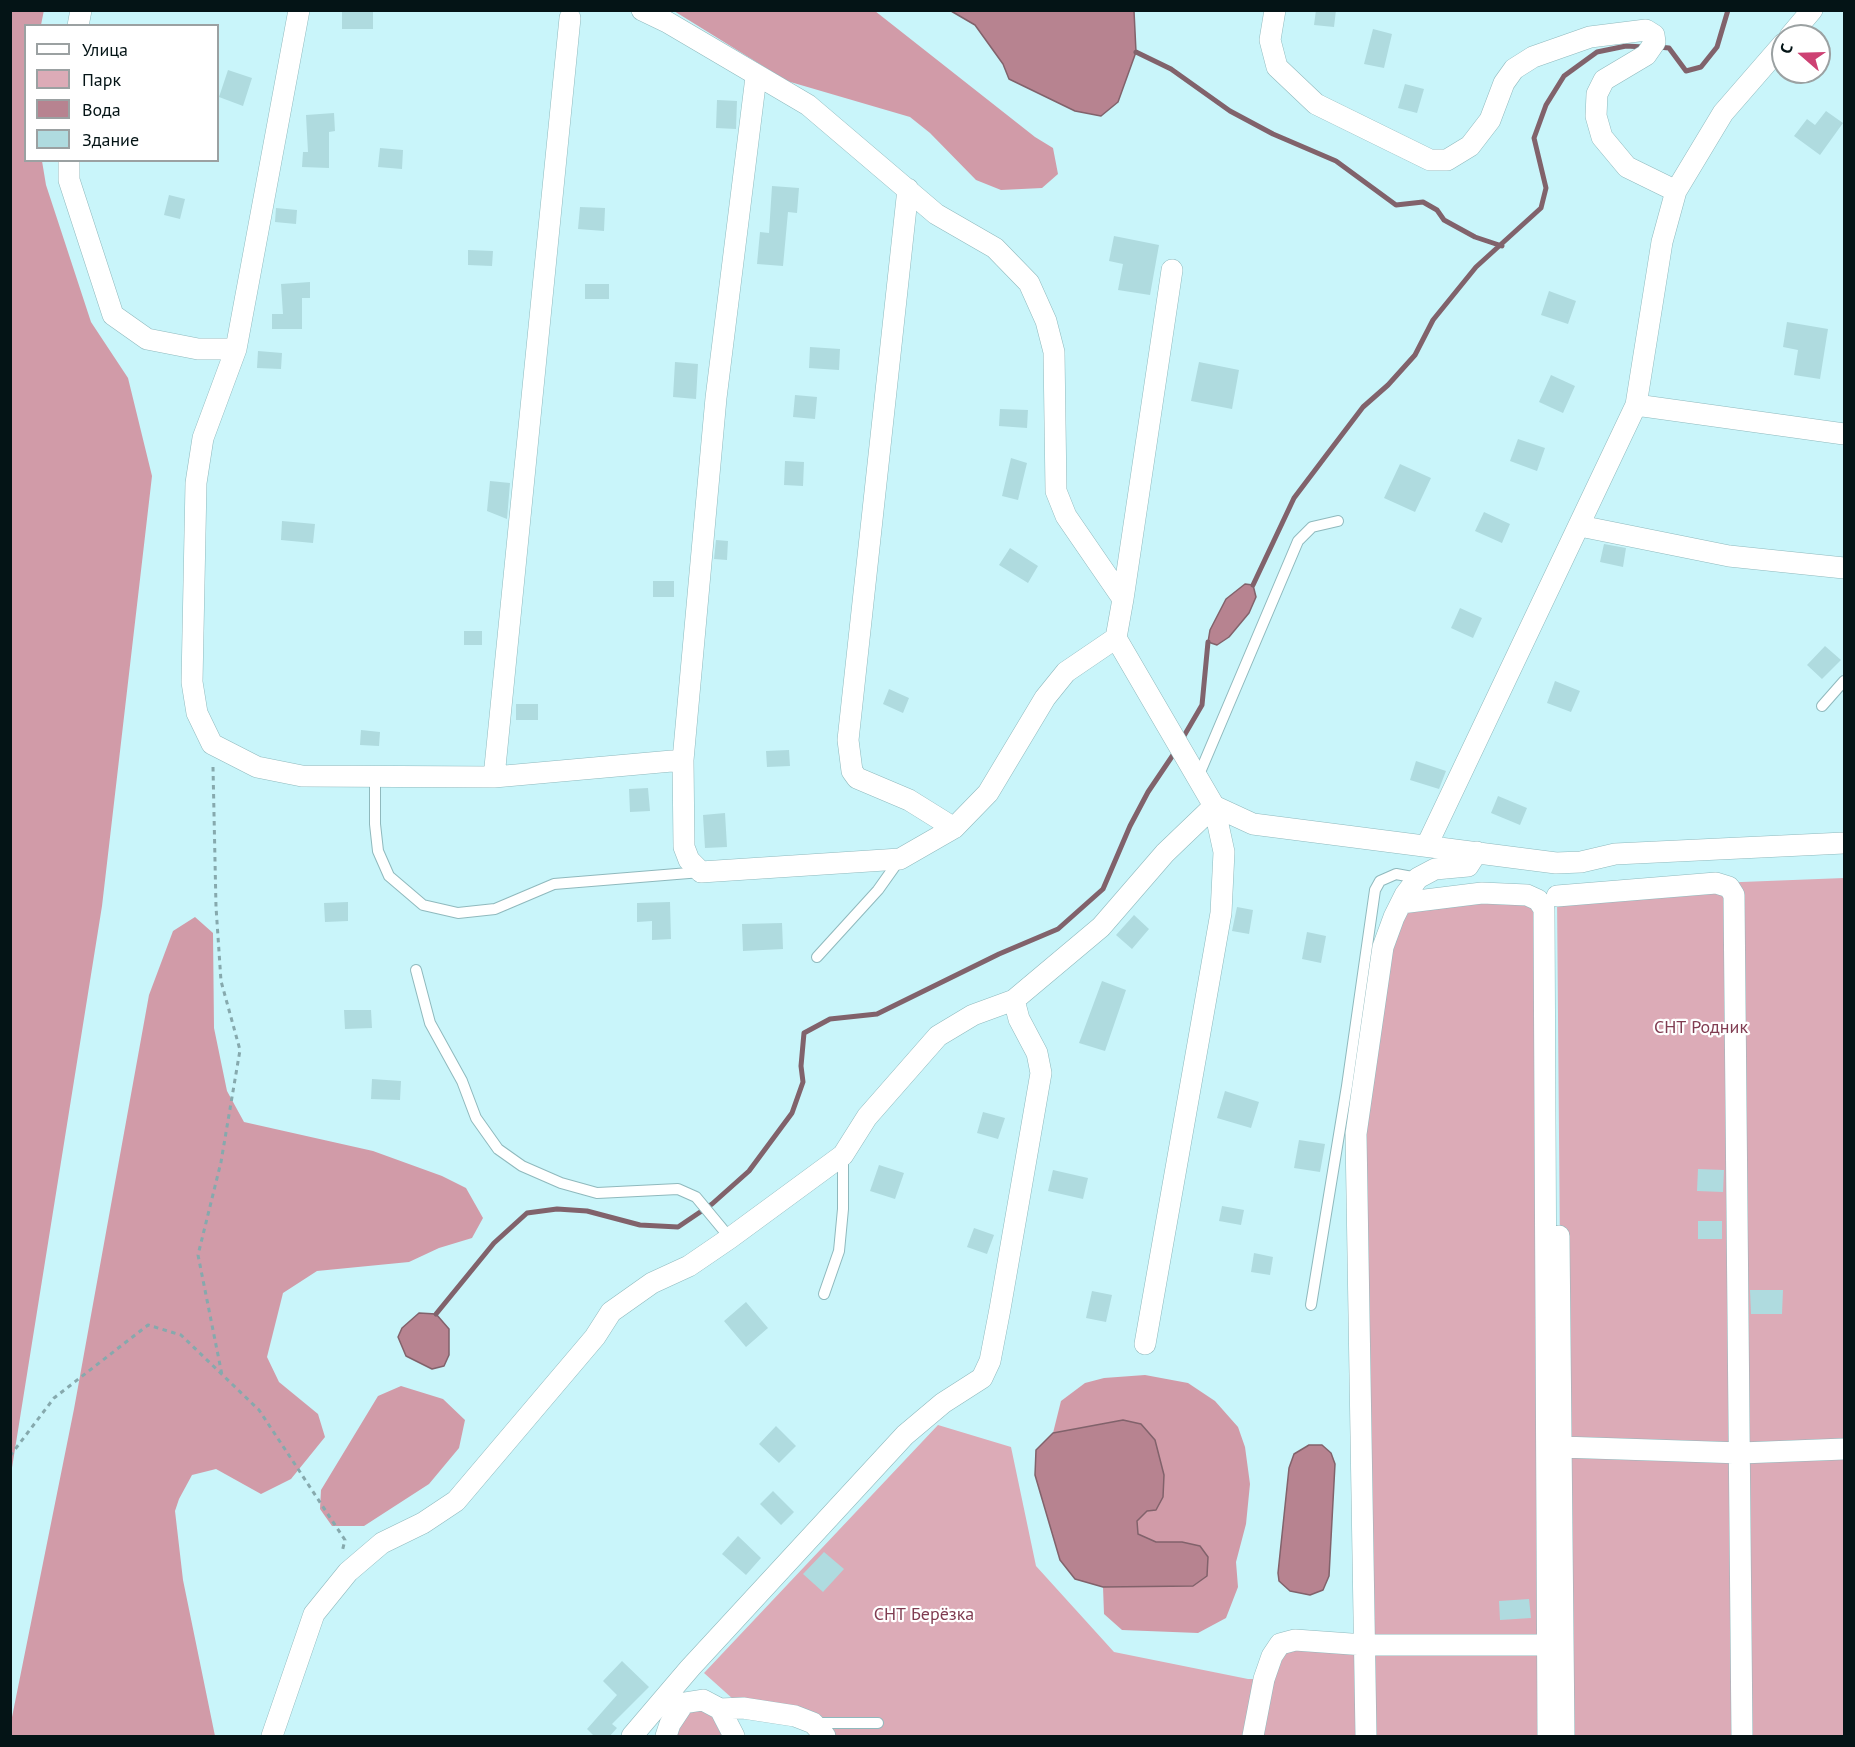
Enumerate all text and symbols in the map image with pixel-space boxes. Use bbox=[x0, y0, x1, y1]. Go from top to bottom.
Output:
legend bbox=[24, 24, 219, 162]
north arrow bbox=[1771, 24, 1831, 84]
text: Улица bbox=[82, 38, 128, 61]
text: С bbox=[1775, 41, 1797, 56]
text: Парк bbox=[82, 68, 121, 91]
text: Вода bbox=[82, 98, 121, 121]
text: Здание bbox=[82, 128, 139, 151]
park label: СНТ Родник bbox=[1654, 1017, 1748, 1039]
park label: СНТ Берёзка bbox=[874, 1604, 974, 1626]

